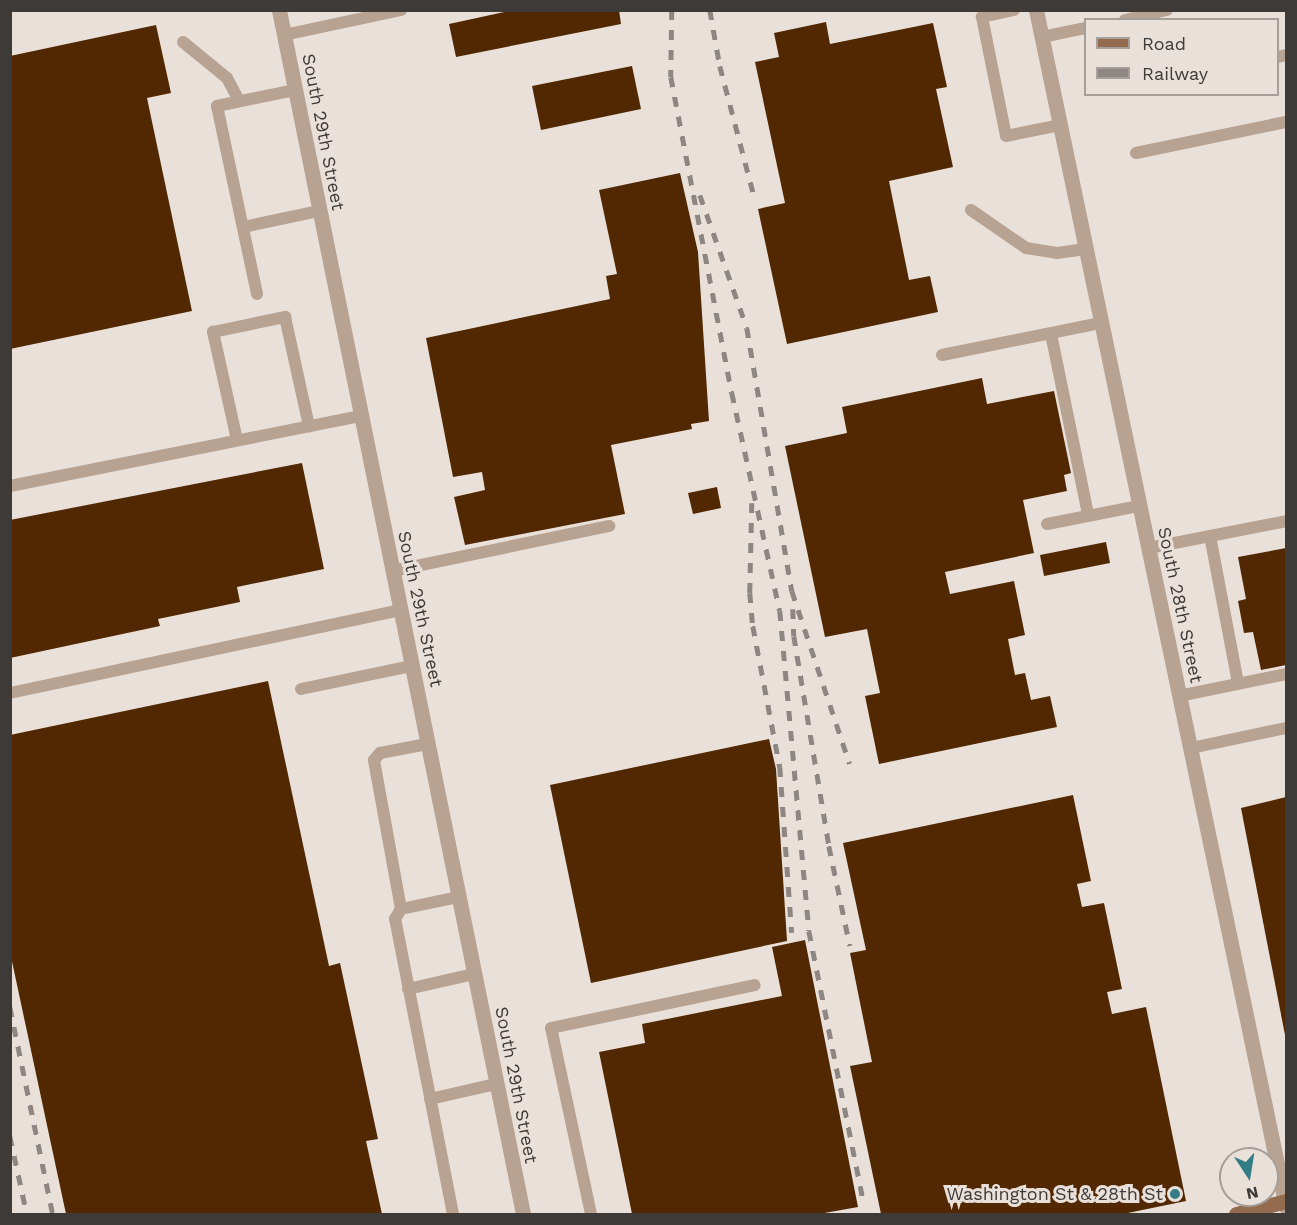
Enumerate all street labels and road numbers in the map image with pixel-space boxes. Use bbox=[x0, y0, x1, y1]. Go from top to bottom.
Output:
street label: South 29th Street bbox=[297, 52, 349, 212]
street label: South 28th Street bbox=[1153, 525, 1207, 685]
street label: South 29th Street bbox=[393, 529, 447, 689]
street label: South 29th Street bbox=[490, 1005, 542, 1165]

